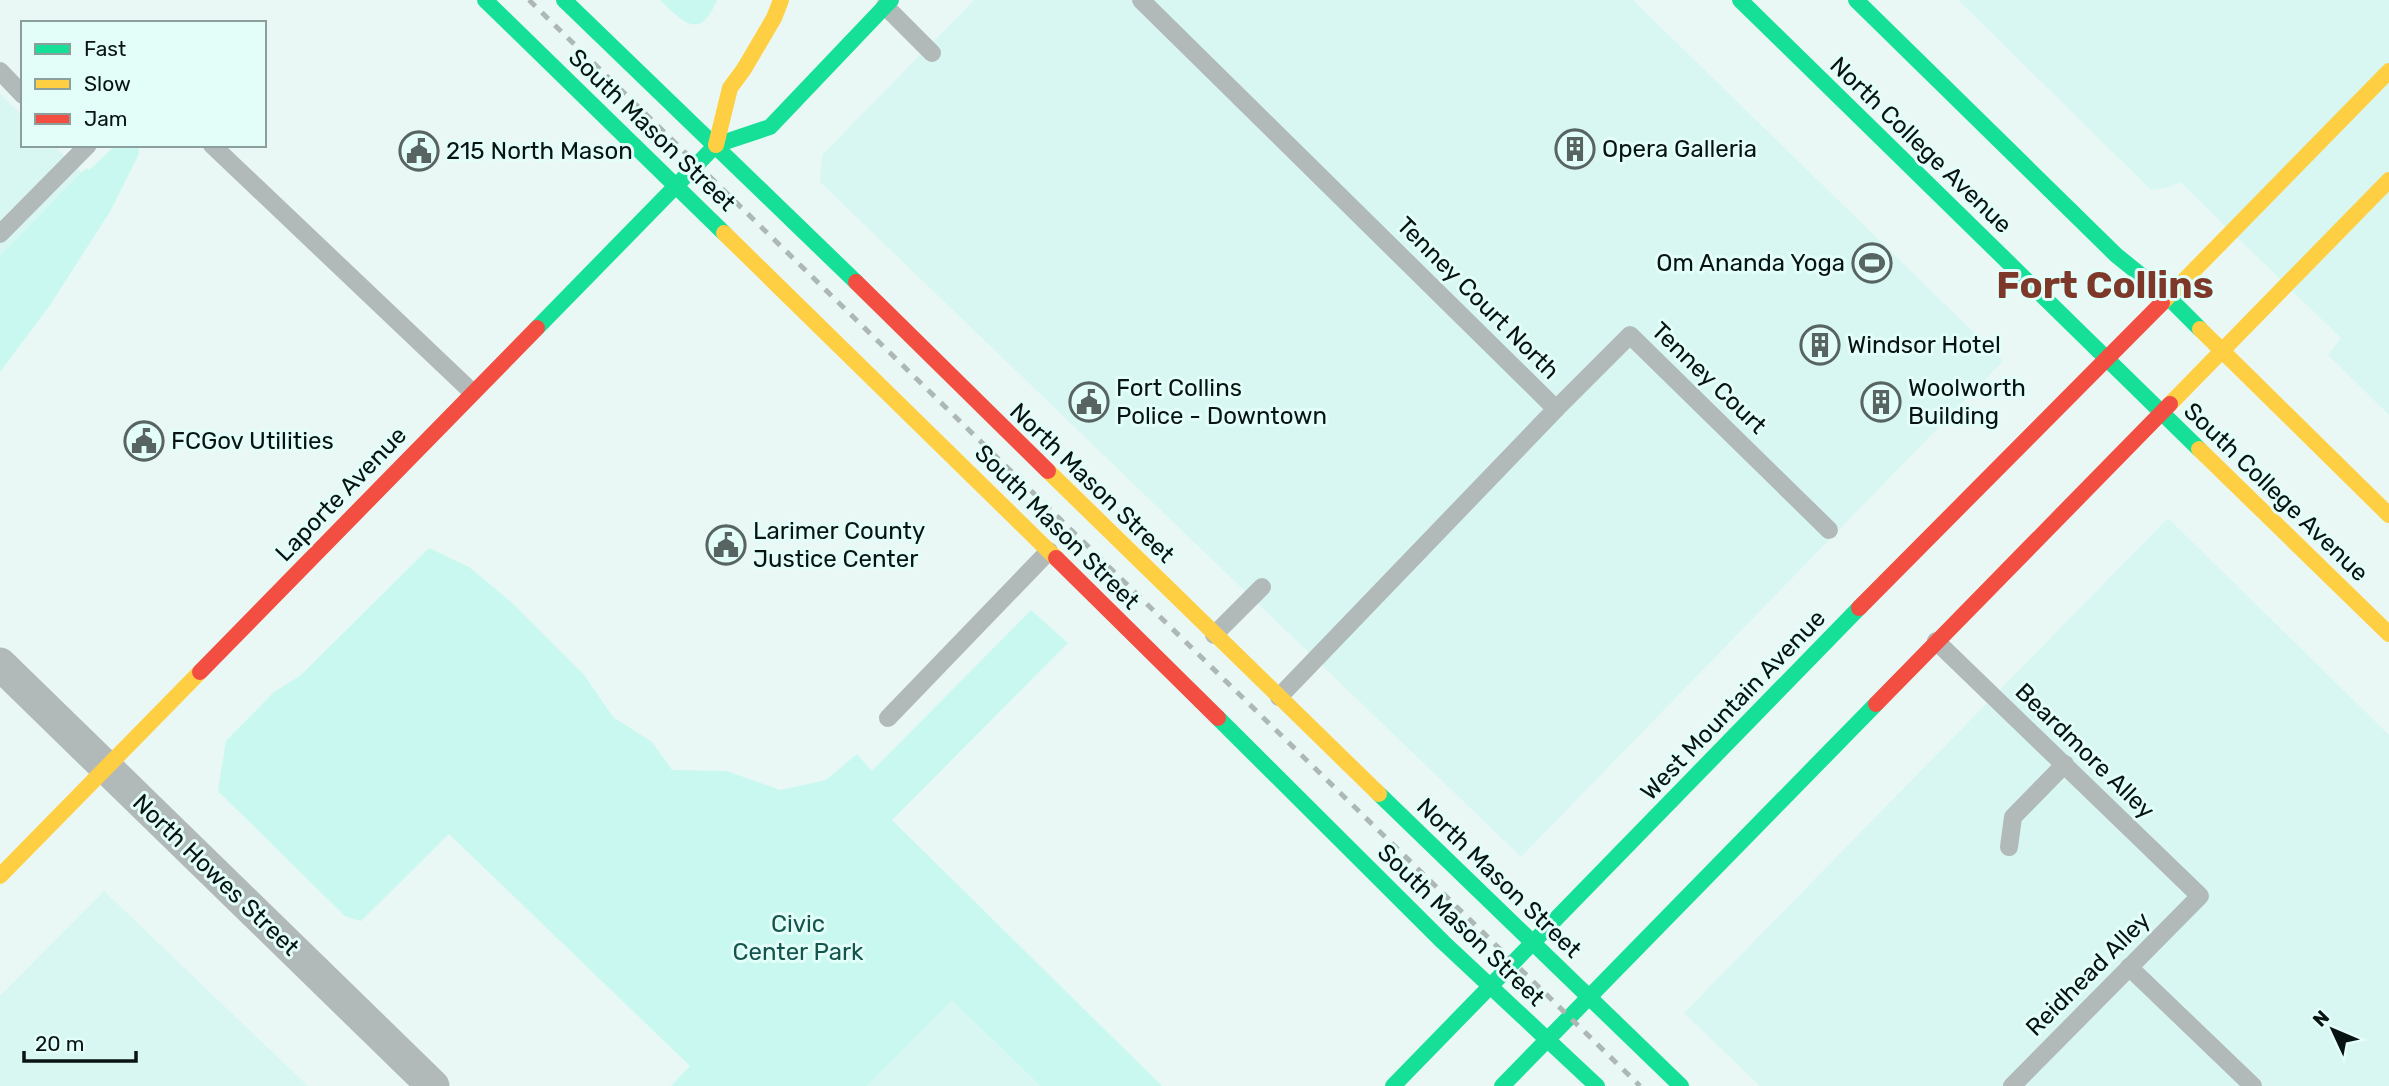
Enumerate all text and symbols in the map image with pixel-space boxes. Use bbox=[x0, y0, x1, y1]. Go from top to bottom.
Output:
legend bbox=[21, 21, 266, 147]
text: Fast bbox=[84, 36, 126, 61]
street label: South Mason Street bbox=[563, 43, 741, 217]
street label: North College Avenue bbox=[1824, 51, 2018, 239]
text: Slow bbox=[84, 71, 131, 96]
text: Jam bbox=[84, 106, 128, 131]
building icon: Opera Galleria bbox=[1554, 128, 1596, 170]
public building icon: 215 North Mason bbox=[398, 130, 440, 172]
place label: Opera Galleria bbox=[1602, 135, 1757, 163]
place label: 215 North Mason bbox=[446, 137, 633, 165]
street label: Tenney Court North bbox=[1391, 211, 1565, 385]
sports icon: Om Ananda Yoga bbox=[1851, 242, 1893, 284]
place label: Om Ananda Yoga bbox=[1656, 249, 1845, 277]
district label: Fort Collins bbox=[1996, 262, 2214, 308]
street label: Tenney Court bbox=[1646, 316, 1772, 440]
building icon: Windsor Hotel bbox=[1799, 324, 1841, 366]
place label: Windsor Hotel bbox=[1847, 331, 2001, 359]
place label: Fort Collins Police - Downtown bbox=[1116, 374, 1327, 430]
place label: Woolworth Building bbox=[1908, 374, 2026, 430]
public building icon: Fort Collins Police - Downtown bbox=[1068, 381, 1110, 423]
building icon: Woolworth Building bbox=[1860, 381, 1902, 423]
street label: North Mason Street bbox=[1004, 397, 1180, 569]
street label: South College Avenue bbox=[2178, 397, 2374, 587]
public building icon: FCGov Utilities bbox=[123, 420, 165, 462]
street label: Laporte Avenue bbox=[270, 421, 412, 567]
place label: FCGov Utilities bbox=[171, 427, 334, 455]
street label: South Mason Street bbox=[969, 439, 1145, 615]
place label: Larimer County Justice Center bbox=[753, 517, 925, 573]
public building icon: Larimer County Justice Center bbox=[705, 524, 747, 566]
street label: West Mountain Avenue bbox=[1635, 604, 1831, 806]
street label: Beardmore Alley bbox=[2010, 678, 2160, 824]
street label: North Howes Street bbox=[127, 789, 305, 961]
street label: North Mason Street bbox=[1411, 792, 1587, 964]
street label: South Mason Street bbox=[1372, 838, 1550, 1012]
street label: Reidhead Alley bbox=[2020, 906, 2156, 1042]
park label: Civic Center Park bbox=[733, 910, 864, 966]
north arrow bbox=[2298, 995, 2368, 1065]
text: N bbox=[2308, 1006, 2334, 1031]
scale bar bbox=[24, 1020, 136, 1064]
text: 20 m bbox=[35, 1031, 84, 1056]

